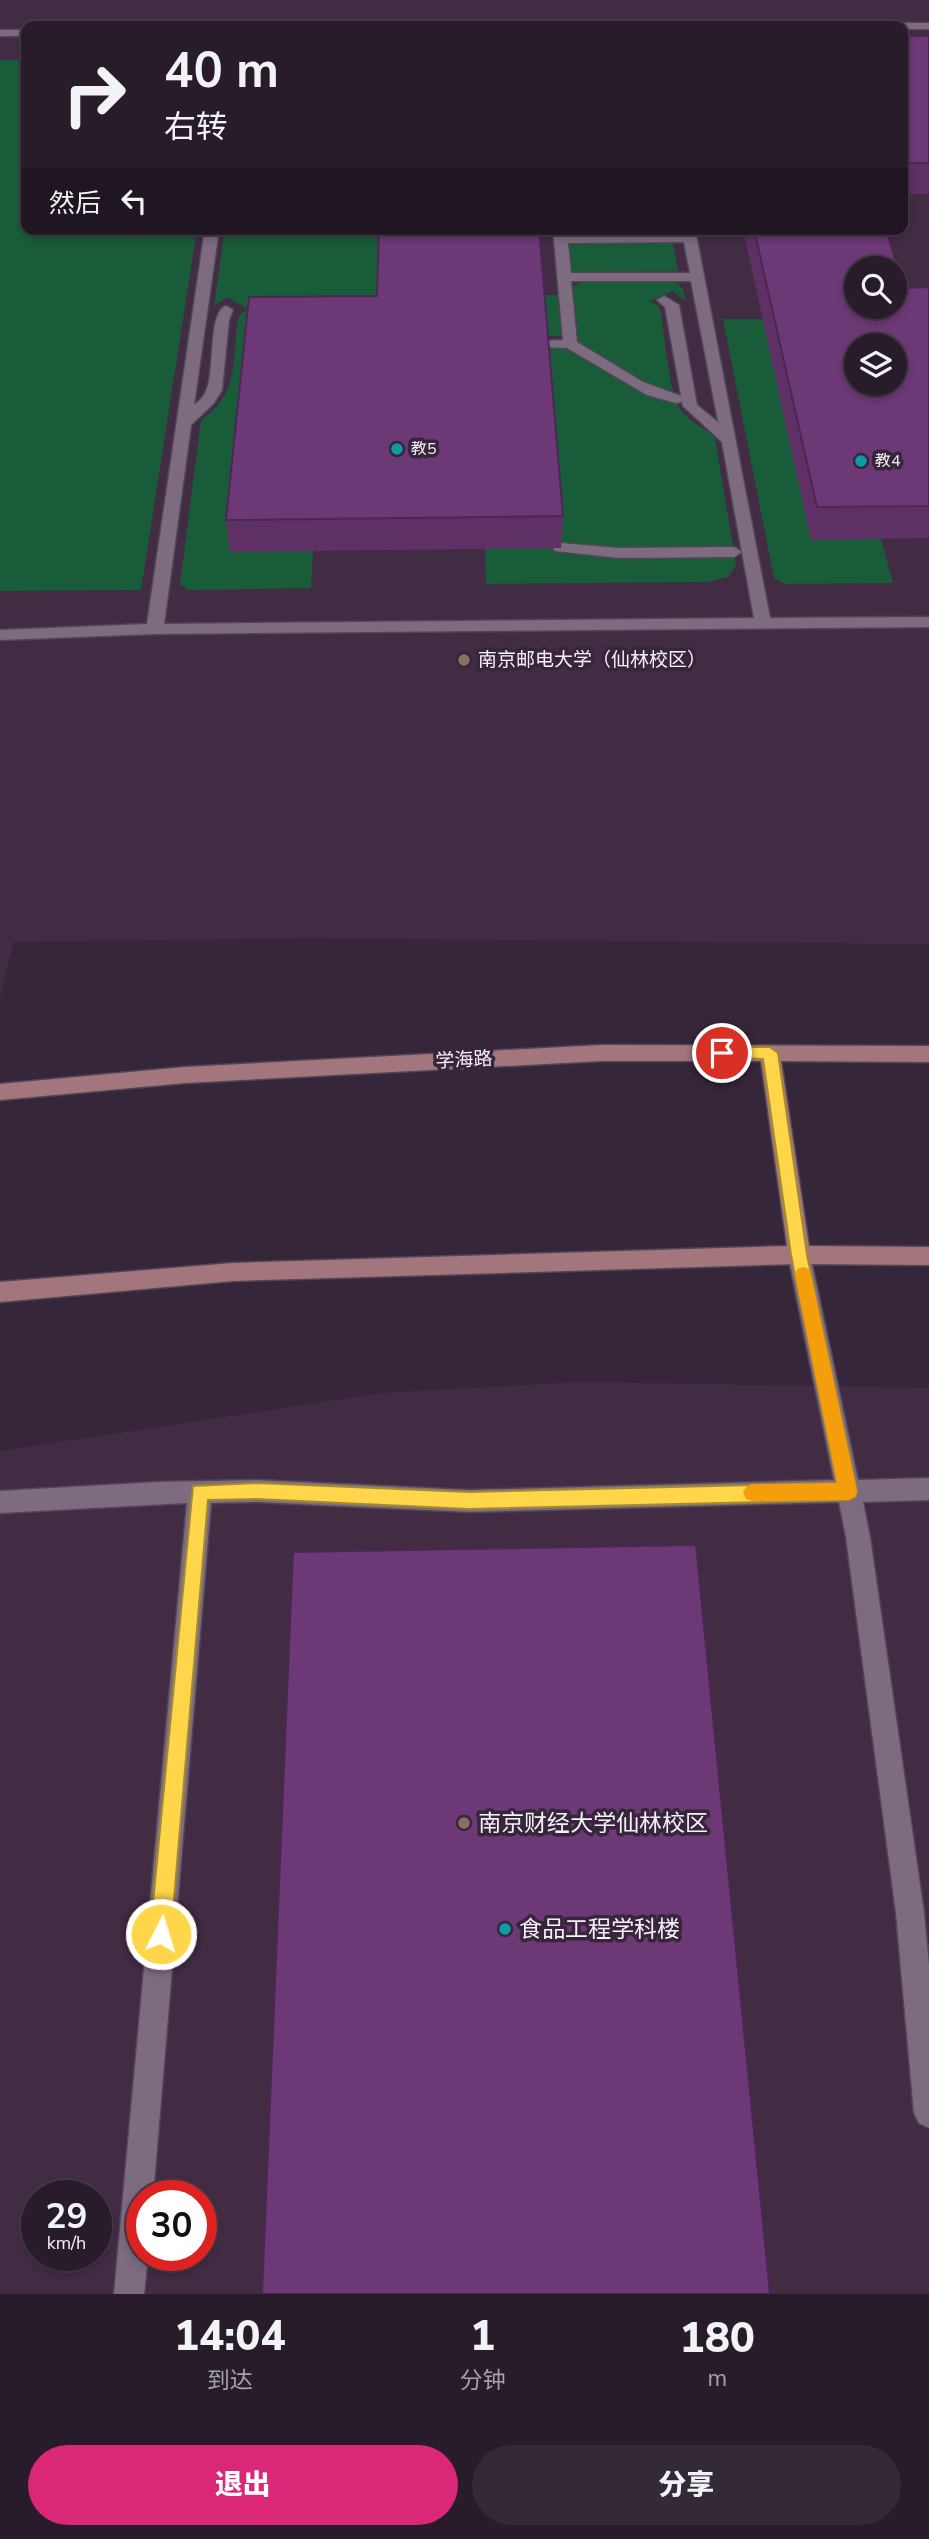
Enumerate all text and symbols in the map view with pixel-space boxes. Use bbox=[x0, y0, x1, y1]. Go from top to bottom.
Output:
text: 40 m bbox=[164, 37, 279, 104]
icon: right bbox=[49, 49, 140, 140]
text: 右转 bbox=[164, 106, 228, 149]
icon: left bbox=[115, 182, 153, 220]
text: 然后 bbox=[49, 186, 101, 221]
map controls bbox=[844, 256, 907, 396]
button: search bbox=[844, 256, 907, 319]
button: layers bbox=[844, 333, 907, 396]
place label: 教5 bbox=[411, 438, 437, 460]
marker: 教5 bbox=[389, 441, 405, 457]
place label: 教4 bbox=[875, 450, 901, 472]
marker: 教4 bbox=[853, 453, 869, 469]
place label: 南京邮电大学（仙林校区） bbox=[478, 647, 706, 673]
marker: 南京邮电大学（仙林校区） bbox=[456, 652, 472, 668]
pin bbox=[692, 1023, 752, 1083]
icon: arrive bbox=[703, 1034, 741, 1072]
street label: 学海路 bbox=[435, 1046, 493, 1074]
place label: 南京财经大学仙林校区 bbox=[478, 1808, 708, 1839]
marker: 南京财经大学仙林校区 bbox=[456, 1815, 472, 1831]
position arrow bbox=[124, 1897, 198, 1971]
place label: 食品工程学科楼 bbox=[519, 1914, 680, 1945]
marker: 食品工程学科楼 bbox=[497, 1921, 513, 1937]
speed limit sign: 30 bbox=[126, 2180, 217, 2271]
text: 29 bbox=[45, 2193, 88, 2240]
text: km/h bbox=[47, 2231, 86, 2255]
text: 14:04 bbox=[174, 2308, 286, 2365]
text: 1 bbox=[470, 2308, 495, 2365]
text: 180 bbox=[679, 2310, 755, 2367]
text: m bbox=[707, 2363, 727, 2394]
text: 到达 bbox=[207, 2365, 253, 2396]
text: 分钟 bbox=[460, 2365, 506, 2396]
button: 退出 bbox=[28, 2445, 458, 2525]
button: 分享 bbox=[472, 2445, 901, 2525]

